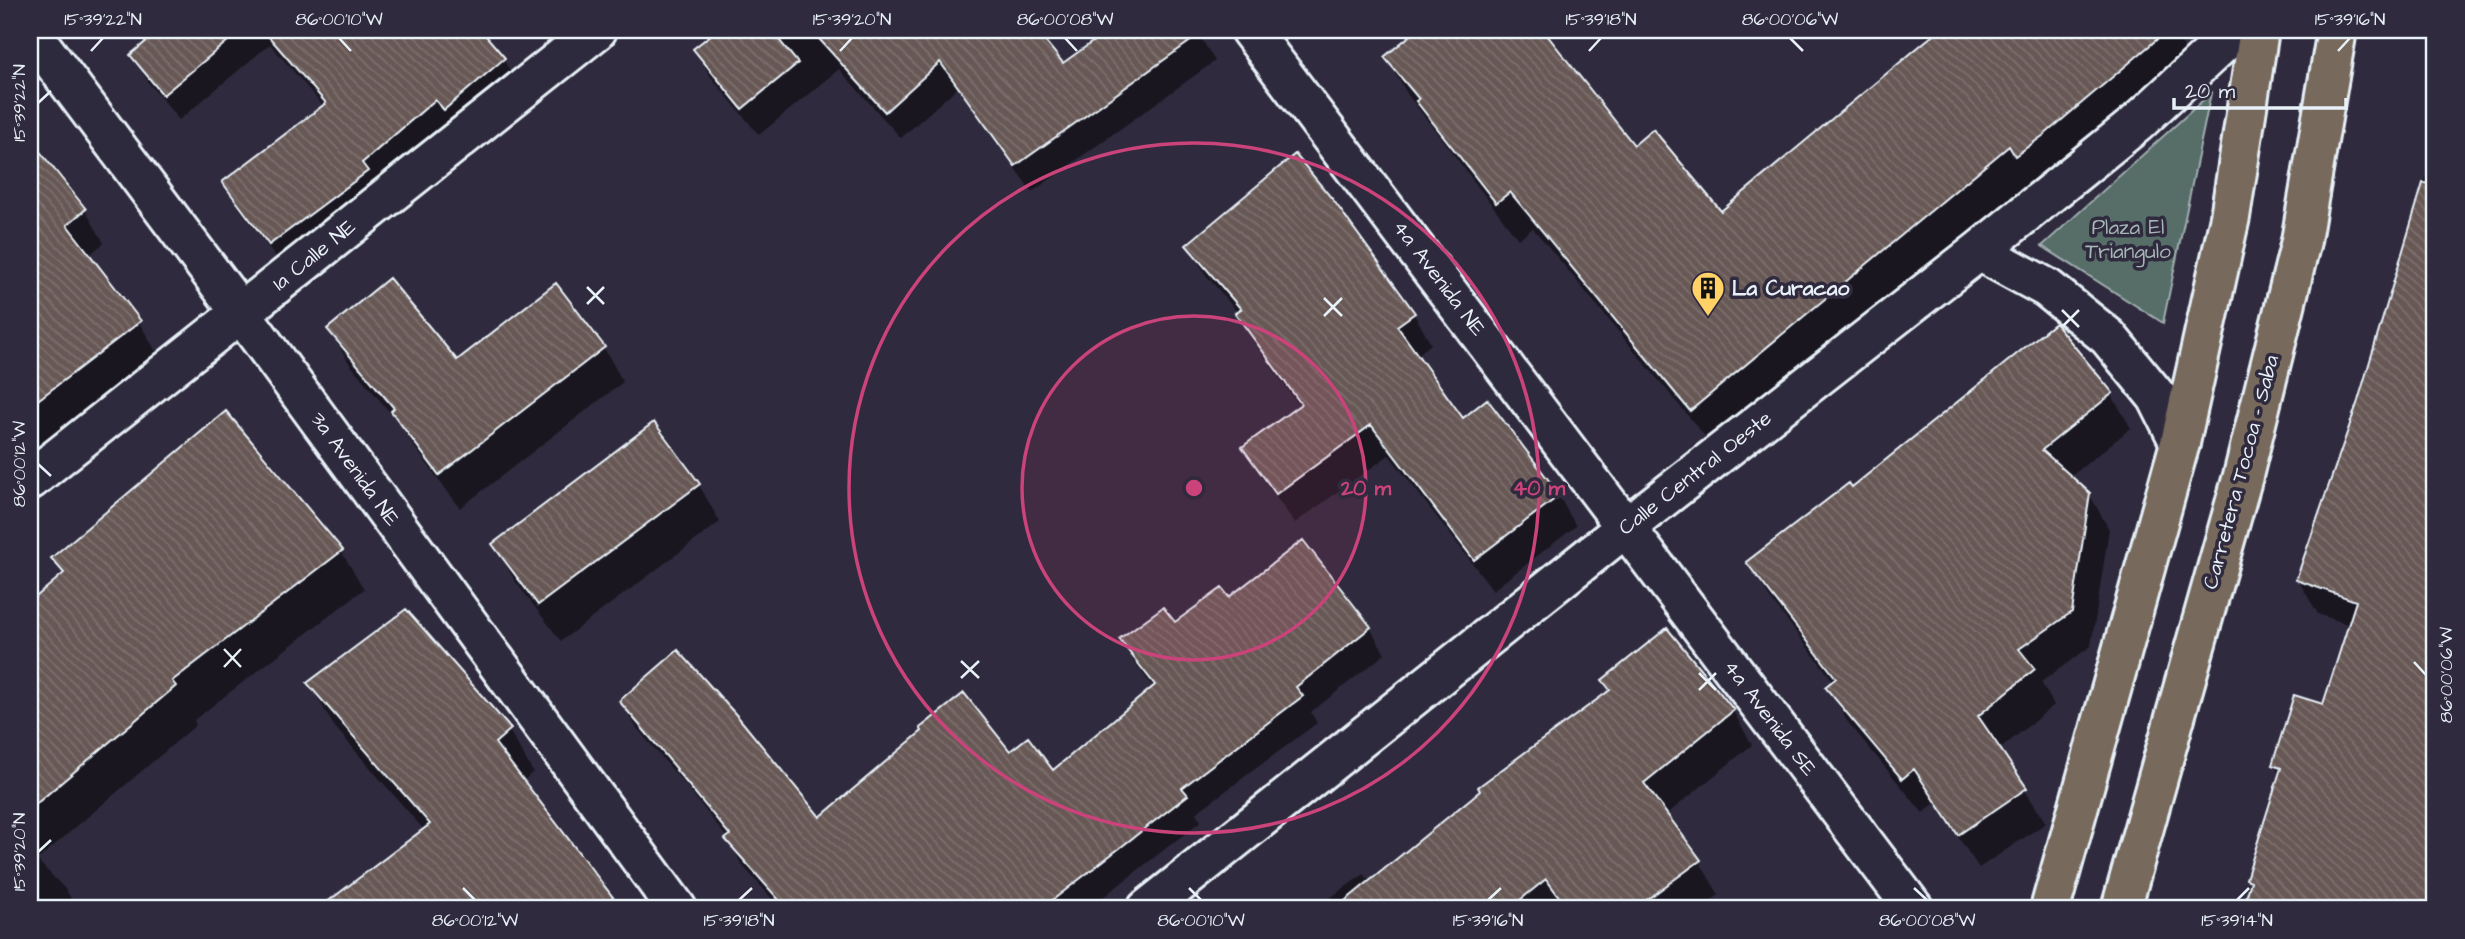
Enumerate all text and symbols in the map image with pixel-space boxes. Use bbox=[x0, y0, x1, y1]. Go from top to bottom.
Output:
text: 15°39'22"N bbox=[64, 7, 142, 32]
text: 86°00'10"W bbox=[295, 7, 383, 32]
text: 15°39'20"N bbox=[813, 7, 891, 32]
text: 86°00'08"W bbox=[1017, 7, 1113, 32]
text: 15°39'18"N bbox=[1566, 7, 1636, 32]
text: 86°00'06"W bbox=[1742, 7, 1838, 32]
text: 15°39'16"N bbox=[2315, 7, 2385, 32]
text: 15°39'22"N bbox=[7, 64, 32, 142]
scale bar bbox=[2174, 66, 2346, 110]
text: 20 m bbox=[2185, 77, 2236, 106]
street label: 1a Calle NE bbox=[266, 212, 362, 298]
park label: Plaza El Triangulo bbox=[2085, 213, 2171, 268]
street label: 4a Avenida NE bbox=[1386, 214, 1493, 342]
building icon: La Curacao bbox=[1689, 269, 1727, 318]
place label: La Curacao bbox=[1732, 274, 1849, 303]
street label: Carretera Tocoa - Saba bbox=[2196, 351, 2286, 592]
street label: Calle Central Oeste bbox=[1612, 404, 1778, 542]
street label: 3a Avenida NE bbox=[304, 406, 407, 532]
text: 86°00'12"W bbox=[7, 421, 32, 507]
text: 20 m bbox=[1340, 474, 1392, 503]
text: 40 m bbox=[1513, 474, 1566, 503]
centre of rings bbox=[1182, 476, 1206, 500]
text: 86°00'06"W bbox=[2434, 627, 2459, 723]
street label: 4a Avenida SE bbox=[1717, 654, 1824, 783]
text: 15°39'20"N bbox=[7, 813, 32, 891]
text: 86°00'12"W bbox=[432, 908, 518, 933]
text: 15°39'18"N bbox=[704, 908, 774, 933]
text: 86°00'10"W bbox=[1157, 908, 1245, 933]
text: 15°39'16"N bbox=[1453, 908, 1523, 933]
text: 86°00'08"W bbox=[1879, 908, 1975, 933]
text: 15°39'14"N bbox=[2201, 908, 2273, 933]

